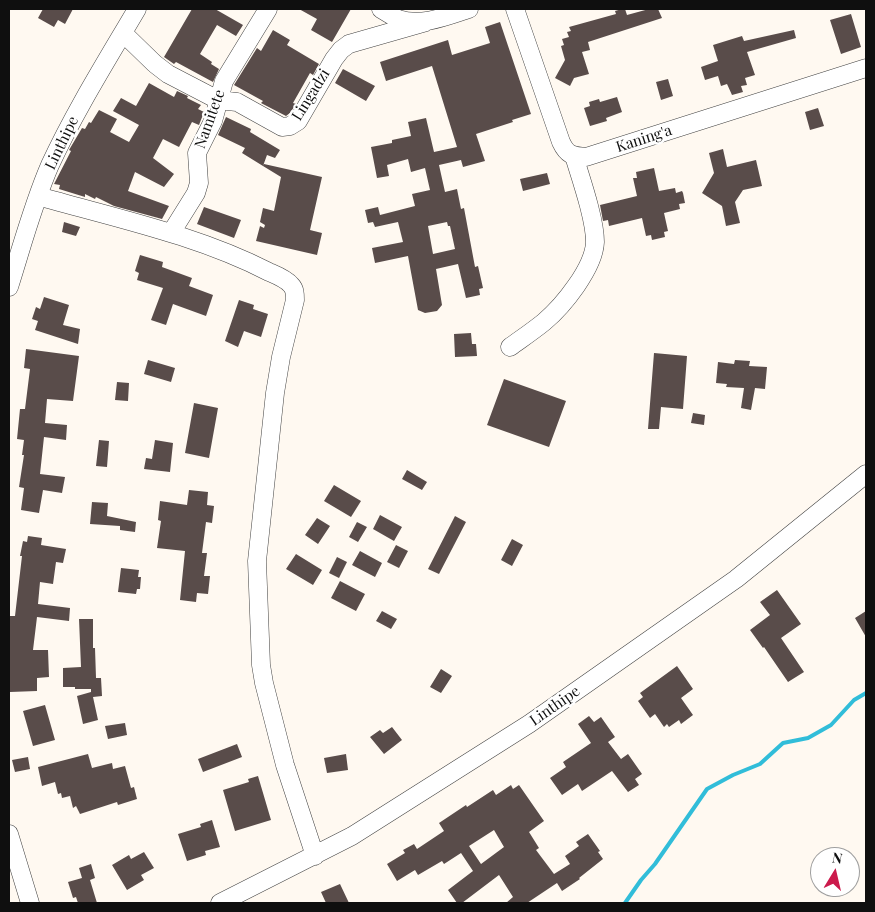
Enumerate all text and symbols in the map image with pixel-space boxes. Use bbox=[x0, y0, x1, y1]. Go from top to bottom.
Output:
street label: Lingadzi bbox=[288, 66, 334, 124]
street label: Namitete bbox=[191, 87, 229, 151]
street label: Linthipe bbox=[41, 113, 83, 173]
street label: Kaning'a bbox=[614, 122, 674, 156]
street label: Linthipe bbox=[526, 682, 584, 730]
north arrow bbox=[810, 847, 860, 897]
text: N bbox=[831, 848, 844, 868]

